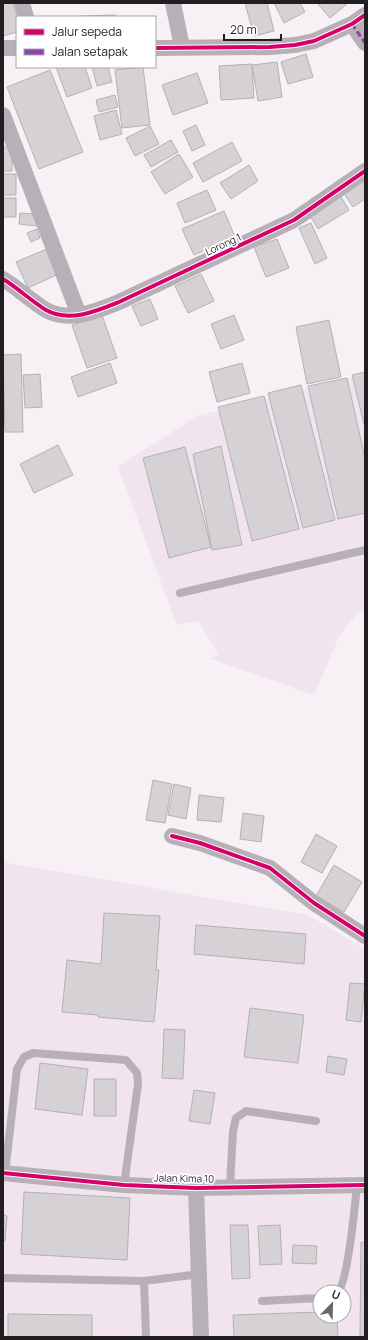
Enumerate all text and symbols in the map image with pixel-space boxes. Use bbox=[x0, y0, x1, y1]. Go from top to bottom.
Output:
legend bbox=[16, 16, 156, 68]
scale bar bbox=[224, 16, 281, 42]
text: 20 m bbox=[230, 21, 257, 38]
text: Jalur sepeda bbox=[52, 23, 122, 40]
text: Jalan setapak bbox=[52, 43, 129, 60]
street label: Lorong 1 bbox=[203, 230, 243, 258]
street label: Jalan Kima 10 bbox=[154, 1170, 214, 1186]
north arrow bbox=[312, 1284, 352, 1324]
text: U bbox=[330, 1286, 343, 1303]

